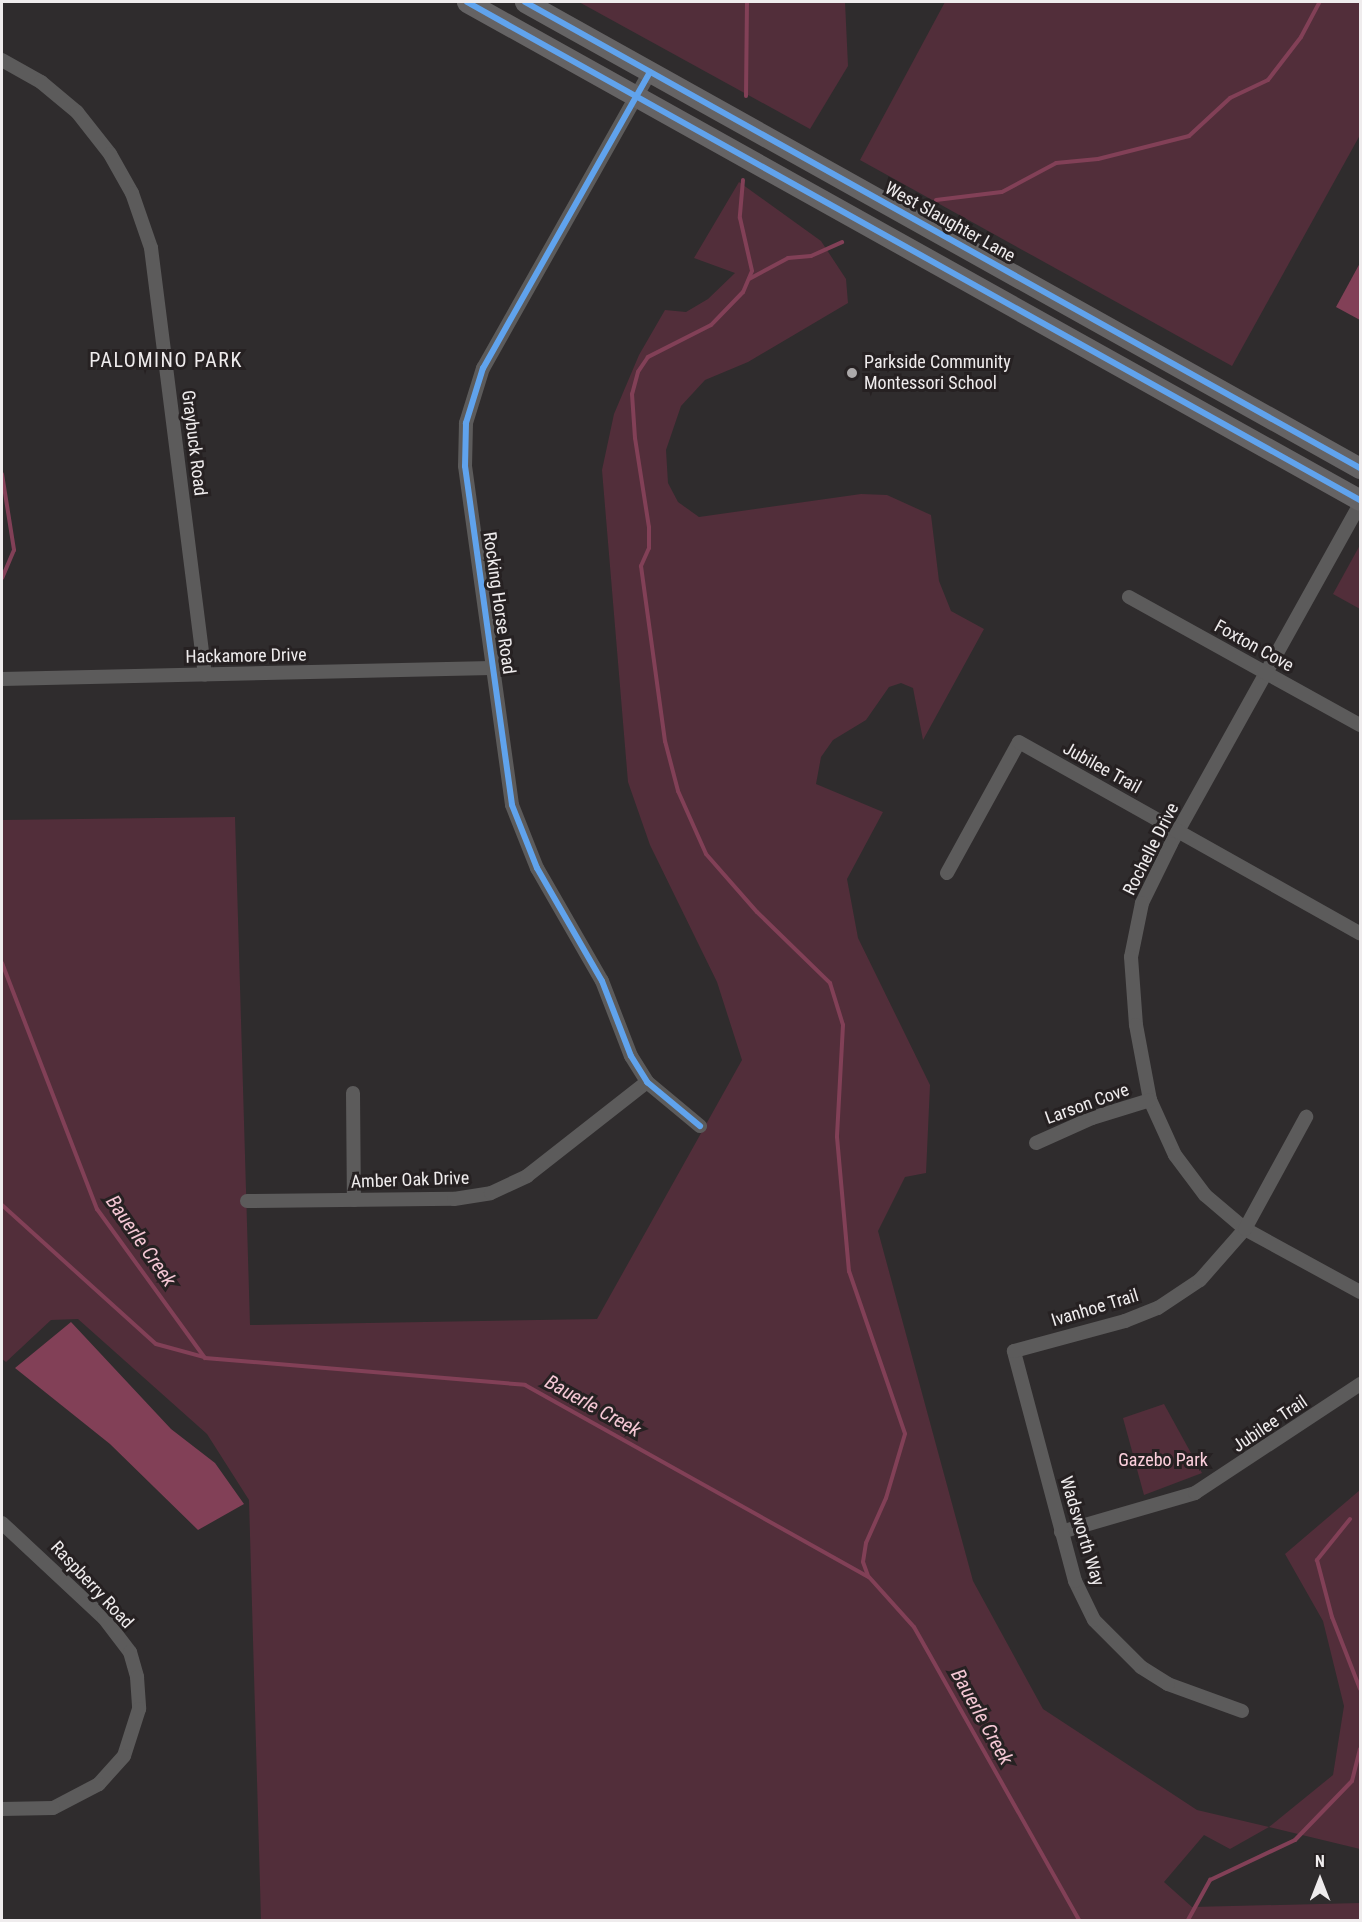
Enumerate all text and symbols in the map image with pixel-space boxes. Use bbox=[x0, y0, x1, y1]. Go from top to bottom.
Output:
street label: West Slaughter Lane bbox=[881, 177, 1019, 267]
district label: PALOMINO PARK bbox=[89, 348, 243, 372]
place label: Parkside Community Montessori School bbox=[864, 352, 1011, 394]
marker: Parkside Community Montessori School bbox=[845, 366, 859, 380]
street label: Graybuck Road bbox=[177, 389, 211, 497]
street label: Rocking Horse Road bbox=[478, 530, 520, 676]
street label: Foxton Cove bbox=[1211, 615, 1297, 677]
street label: Hackamore Drive bbox=[185, 644, 307, 668]
street label: Jubilee Trail bbox=[1059, 738, 1145, 798]
street label: Rochelle Drive bbox=[1119, 799, 1183, 899]
street label: Larson Cove bbox=[1042, 1079, 1132, 1129]
street label: Amber Oak Drive bbox=[350, 1167, 470, 1193]
water label: Bauerle Creek bbox=[101, 1191, 181, 1291]
street label: Ivanhoe Trail bbox=[1049, 1284, 1141, 1332]
water label: Bauerle Creek bbox=[541, 1370, 645, 1442]
street label: Jubilee Trail bbox=[1228, 1391, 1312, 1457]
park label: Gazebo Park bbox=[1118, 1449, 1208, 1471]
street label: Wadsworth Way bbox=[1055, 1474, 1109, 1588]
street label: Raspberry Road bbox=[46, 1537, 138, 1633]
water label: Bauerle Creek bbox=[946, 1665, 1018, 1769]
north arrow bbox=[1290, 1850, 1350, 1910]
text: N bbox=[1315, 1852, 1325, 1871]

